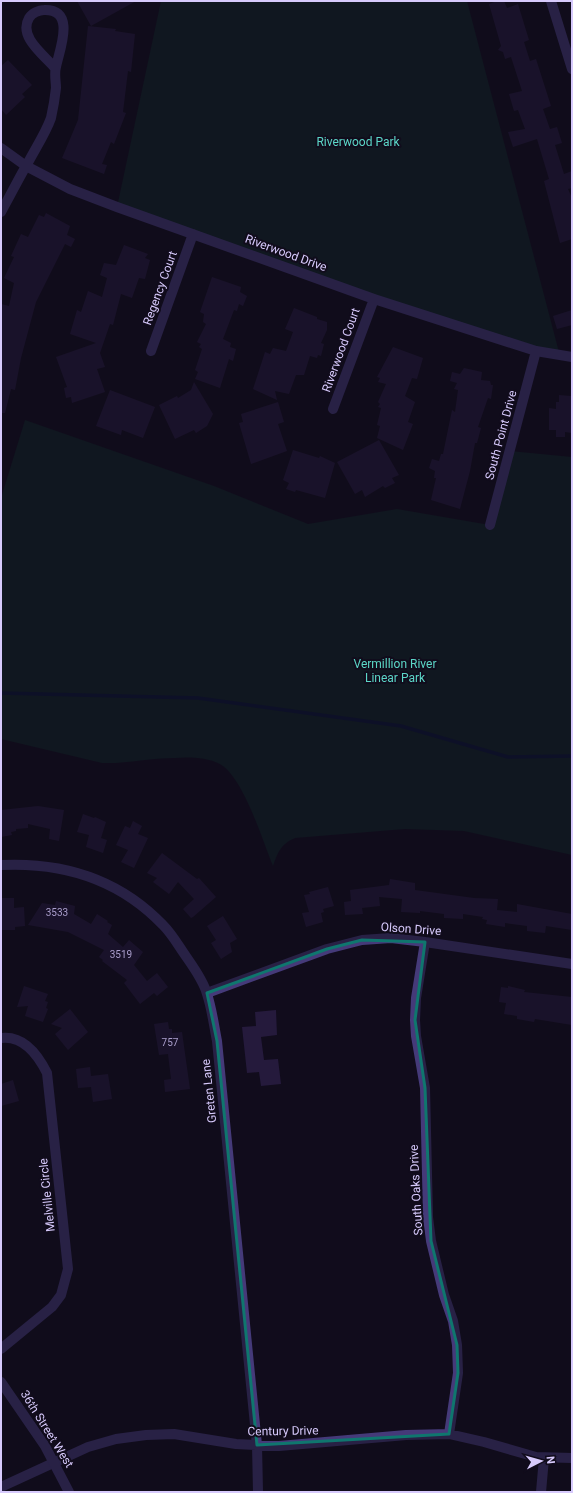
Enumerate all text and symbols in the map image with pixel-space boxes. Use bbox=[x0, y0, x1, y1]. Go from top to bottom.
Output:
park label: Riverwood Park bbox=[316, 135, 401, 149]
street label: Riverwood Drive bbox=[243, 232, 329, 274]
street label: Regency Court bbox=[140, 249, 180, 327]
street label: Riverwood Court bbox=[319, 306, 363, 394]
street label: South Point Drive bbox=[482, 389, 520, 481]
park label: Vermillion River Linear Park bbox=[354, 657, 436, 685]
house number: 3533 bbox=[46, 907, 68, 918]
street label: Olson Drive bbox=[380, 920, 442, 938]
house number: 3519 bbox=[110, 949, 132, 960]
house number: 757 bbox=[162, 1037, 179, 1048]
street label: Greten Lane bbox=[199, 1058, 219, 1124]
street label: South Oaks Drive bbox=[407, 1144, 425, 1236]
street label: Melville Circle bbox=[36, 1158, 58, 1232]
street label: 36th Street West bbox=[18, 1388, 76, 1470]
street label: Century Drive bbox=[247, 1423, 319, 1439]
north arrow bbox=[521, 1441, 561, 1481]
text: N bbox=[544, 1455, 557, 1465]

